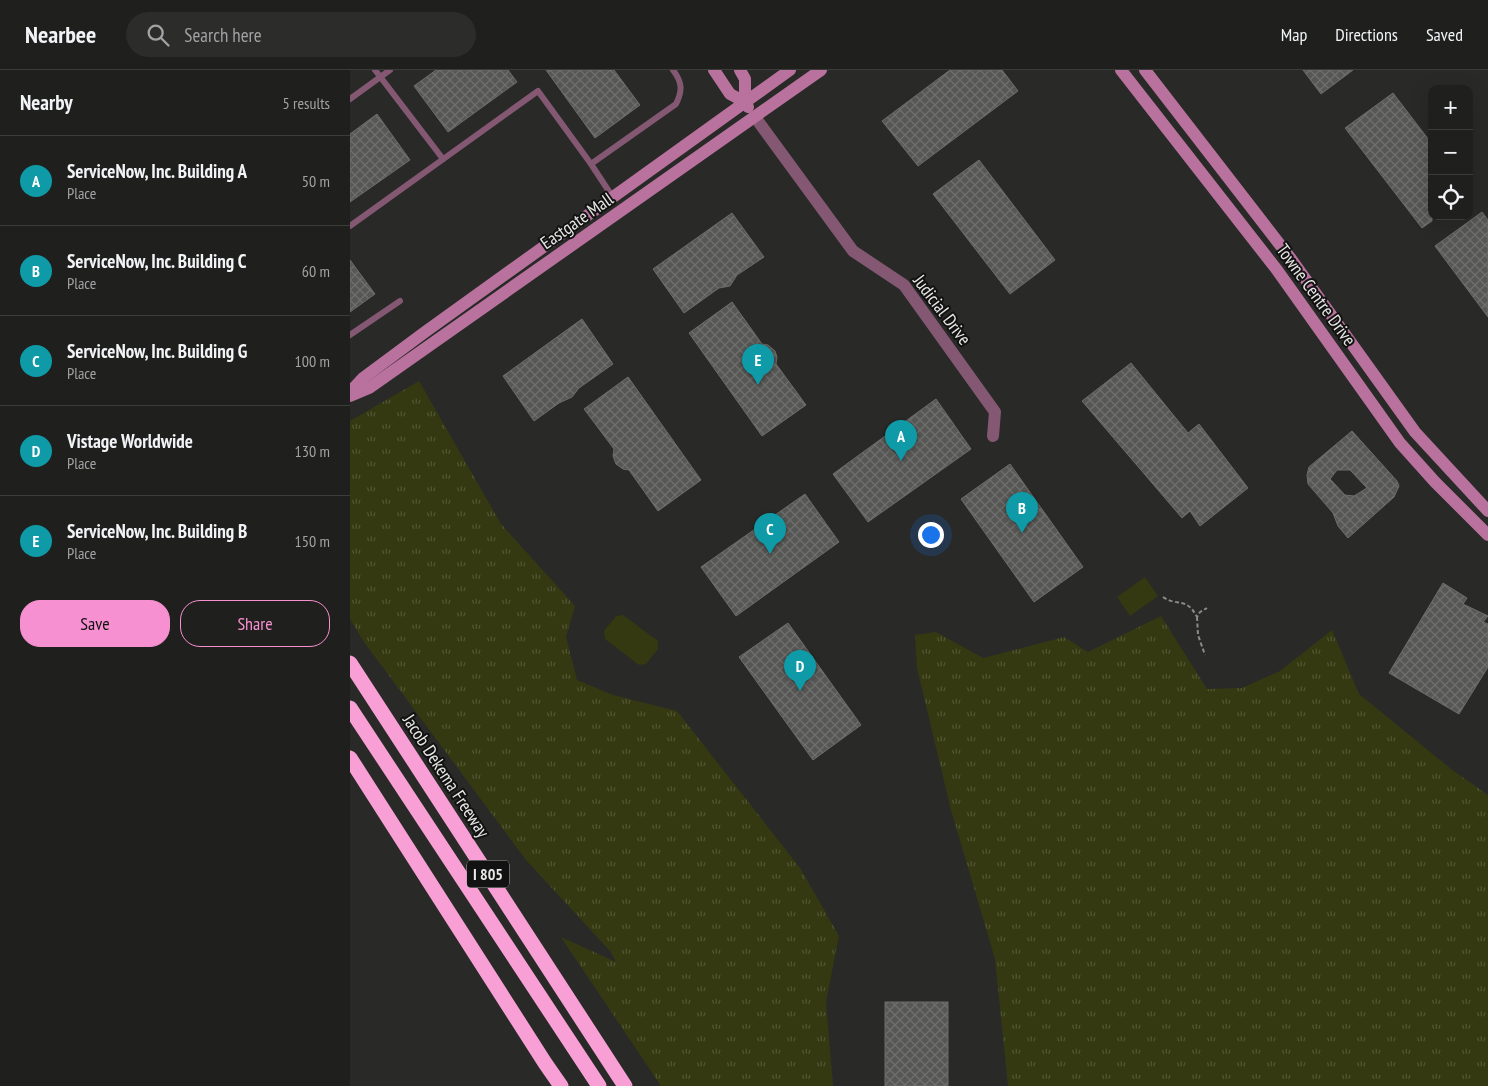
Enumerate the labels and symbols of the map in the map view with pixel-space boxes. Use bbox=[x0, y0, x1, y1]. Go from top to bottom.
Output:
street label: Eastgate Mall bbox=[536, 187, 618, 254]
street label: Towne Centre Drive bbox=[1272, 239, 1361, 350]
street label: Judicial Drive bbox=[908, 269, 976, 349]
pin: E bbox=[742, 344, 774, 385]
pin: A bbox=[885, 420, 917, 461]
pin: B bbox=[1006, 492, 1038, 533]
pin: C bbox=[754, 513, 786, 554]
your location bbox=[918, 522, 944, 548]
pin: D bbox=[784, 650, 816, 691]
street label: Jacob Dekema Freeway bbox=[397, 709, 495, 842]
road number: I 805 bbox=[467, 861, 509, 888]

